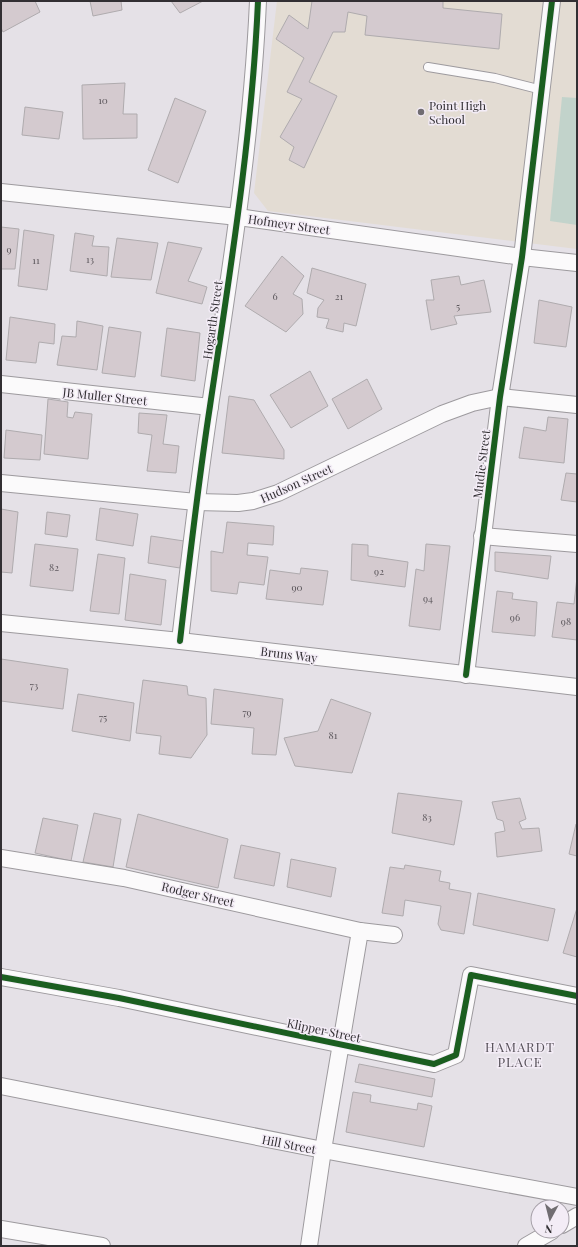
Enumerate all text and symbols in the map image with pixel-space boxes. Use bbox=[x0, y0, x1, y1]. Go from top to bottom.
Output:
house number: 10 bbox=[98, 93, 108, 107]
place label: Point High School bbox=[429, 97, 486, 127]
marker: Point High School bbox=[416, 107, 426, 117]
street label: Hofmeyr Street bbox=[247, 210, 332, 238]
house number: 9 bbox=[6, 242, 12, 256]
house number: 13 bbox=[86, 252, 95, 266]
house number: 11 bbox=[32, 253, 40, 267]
street label: Hogarth Street bbox=[199, 279, 226, 360]
house number: 6 bbox=[272, 289, 278, 303]
house number: 21 bbox=[335, 289, 344, 303]
house number: 5 bbox=[456, 299, 460, 313]
street label: JB Muller Street bbox=[61, 384, 149, 408]
street label: Mudie Street bbox=[469, 428, 493, 499]
street label: Hudson Street bbox=[257, 460, 335, 506]
house number: 82 bbox=[49, 560, 59, 574]
house number: 92 bbox=[374, 564, 384, 578]
house number: 90 bbox=[291, 580, 303, 594]
house number: 94 bbox=[423, 591, 433, 605]
house number: 96 bbox=[510, 610, 520, 624]
house number: 98 bbox=[561, 614, 571, 628]
street label: Bruns Way bbox=[260, 643, 318, 665]
house number: 73 bbox=[30, 678, 39, 692]
house number: 79 bbox=[242, 705, 252, 719]
house number: 75 bbox=[99, 710, 107, 724]
house number: 81 bbox=[329, 728, 338, 742]
house number: 83 bbox=[422, 810, 432, 824]
street label: Rodger Street bbox=[160, 878, 237, 910]
street label: Klipper Street bbox=[286, 1014, 363, 1046]
district label: HAMARDT PLACE bbox=[485, 1038, 555, 1070]
street label: Hill Street bbox=[261, 1131, 318, 1157]
north arrow bbox=[530, 1199, 570, 1239]
text: N bbox=[544, 1221, 554, 1237]

